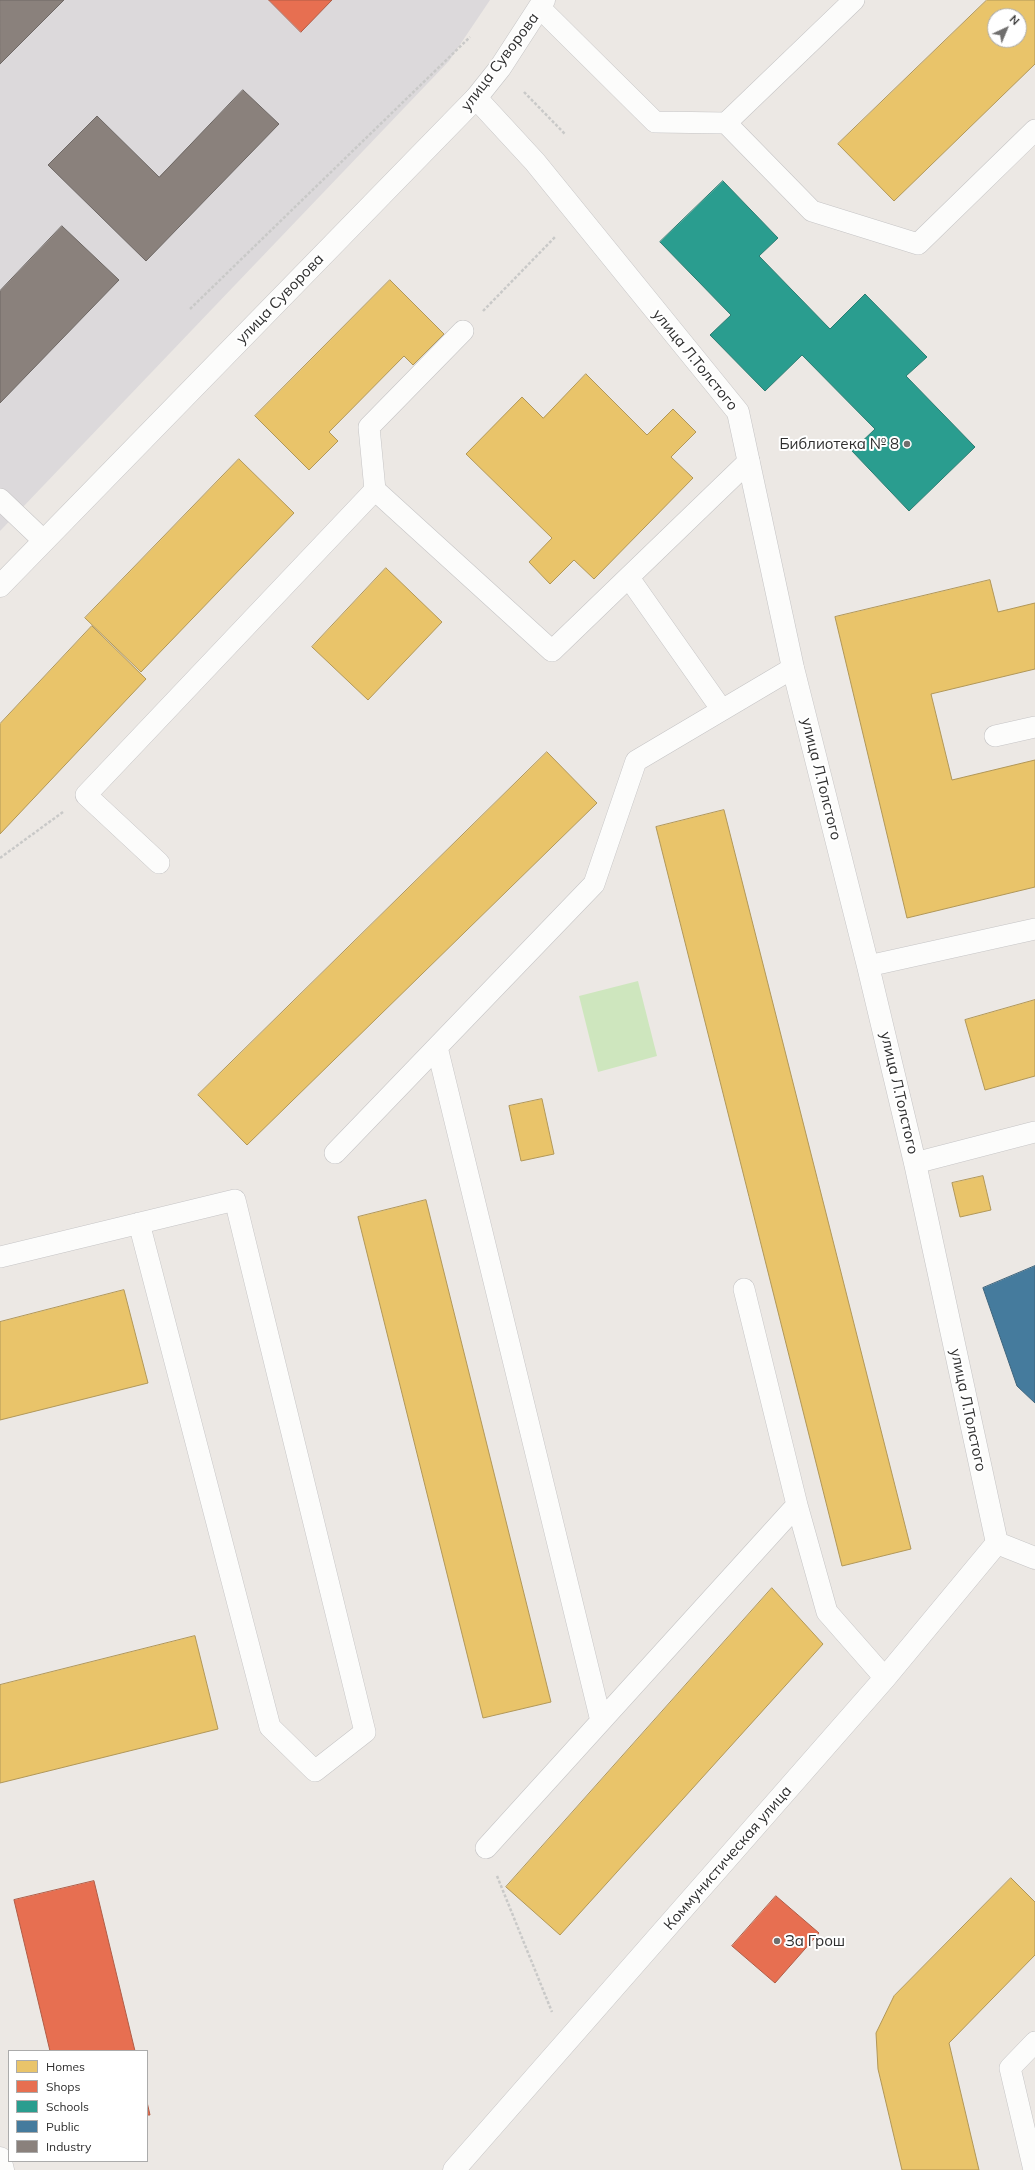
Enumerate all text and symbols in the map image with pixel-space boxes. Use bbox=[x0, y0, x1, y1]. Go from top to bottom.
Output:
north arrow bbox=[987, 8, 1027, 48]
street label: улица Суворова bbox=[457, 9, 543, 115]
text: N bbox=[1007, 12, 1022, 28]
street label: улица Суворова bbox=[232, 250, 328, 348]
street label: улица Л.Толстого bbox=[649, 306, 741, 414]
place label: Библиотека № 8 bbox=[779, 435, 899, 453]
marker: Библиотека № 8 bbox=[902, 439, 912, 449]
street label: улица Л.Толстого bbox=[797, 716, 845, 842]
street label: улица Л.Толстого bbox=[876, 1030, 922, 1156]
street label: улица Л.Толстого bbox=[946, 1347, 990, 1473]
street label: Коммунистическая улица bbox=[660, 1782, 796, 1934]
place label: За Грош bbox=[785, 1932, 845, 1950]
marker: За Грош bbox=[772, 1936, 782, 1946]
legend bbox=[8, 2050, 148, 2162]
text: Homes bbox=[46, 2059, 85, 2074]
text: Shops bbox=[46, 2079, 81, 2094]
text: Schools bbox=[46, 2099, 89, 2114]
text: Public bbox=[46, 2119, 80, 2134]
text: Industry bbox=[46, 2139, 91, 2154]

